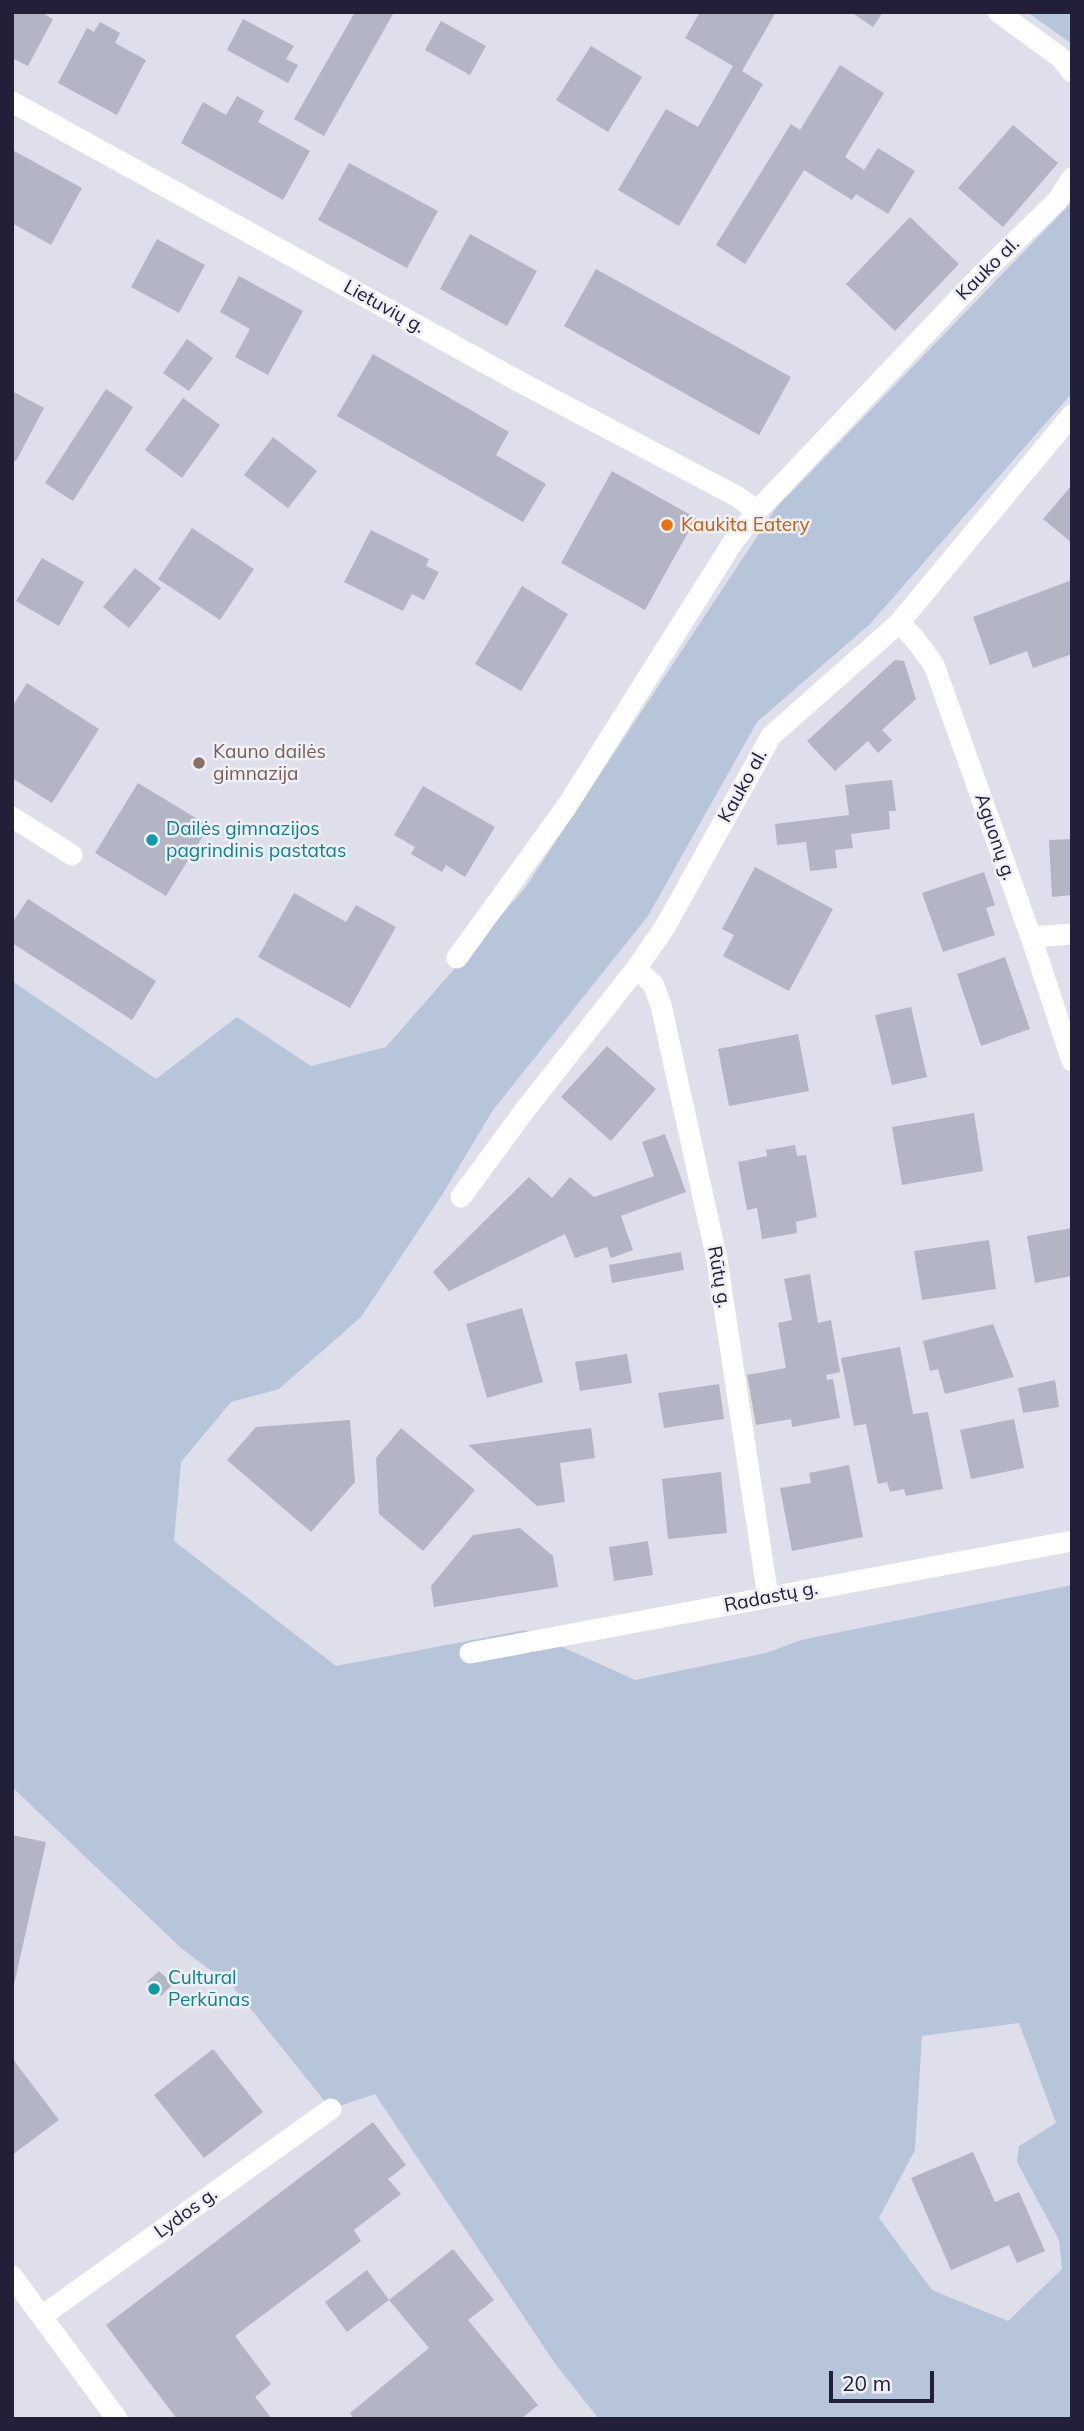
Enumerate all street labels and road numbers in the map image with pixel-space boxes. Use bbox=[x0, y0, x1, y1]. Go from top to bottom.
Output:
street label: Kauko al. bbox=[952, 233, 1024, 305]
street label: Lietuvių g. bbox=[339, 275, 429, 339]
street label: Kauko al. bbox=[714, 745, 772, 827]
street label: Aguonų g. bbox=[970, 791, 1020, 883]
street label: Rūtų g. bbox=[702, 1244, 736, 1310]
street label: Radastų g. bbox=[722, 1577, 820, 1617]
street label: Lydos g. bbox=[150, 2183, 222, 2243]

